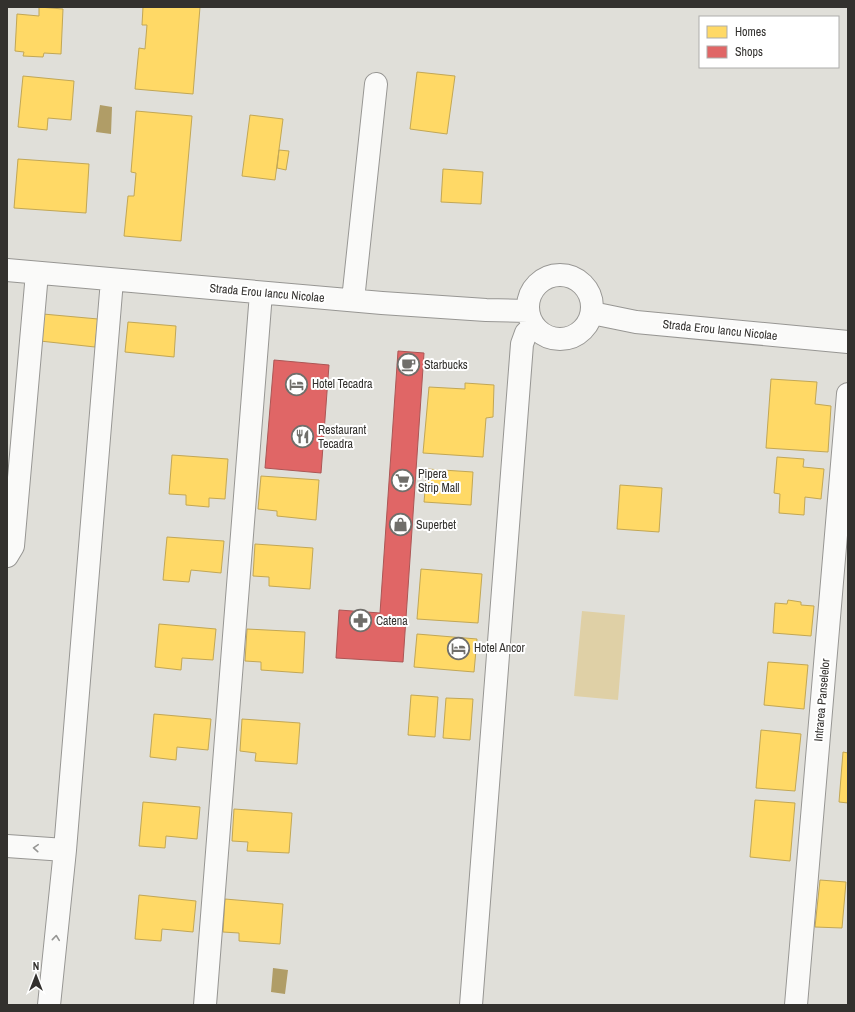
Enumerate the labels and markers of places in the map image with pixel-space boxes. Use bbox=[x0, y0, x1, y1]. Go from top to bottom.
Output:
cafe icon: Starbucks bbox=[396, 352, 422, 378]
place label: Starbucks bbox=[424, 357, 468, 373]
hotel icon: Hotel Tecadra bbox=[284, 371, 310, 397]
place label: Hotel Tecadra bbox=[312, 376, 373, 392]
place label: Restaurant Tecadra bbox=[318, 422, 366, 452]
restaurant icon: Restaurant Tecadra bbox=[290, 424, 316, 450]
place label: Pipera Strip Mall bbox=[418, 466, 460, 496]
supermarket icon: Pipera Strip Mall bbox=[389, 468, 415, 494]
shop icon: Superbet bbox=[388, 512, 414, 538]
place label: Superbet bbox=[416, 517, 456, 533]
pharmacy icon: Catena bbox=[347, 608, 373, 634]
place label: Catena bbox=[376, 613, 408, 629]
hotel icon: Hotel Ancor bbox=[446, 635, 472, 661]
place label: Hotel Ancor bbox=[474, 640, 526, 656]

